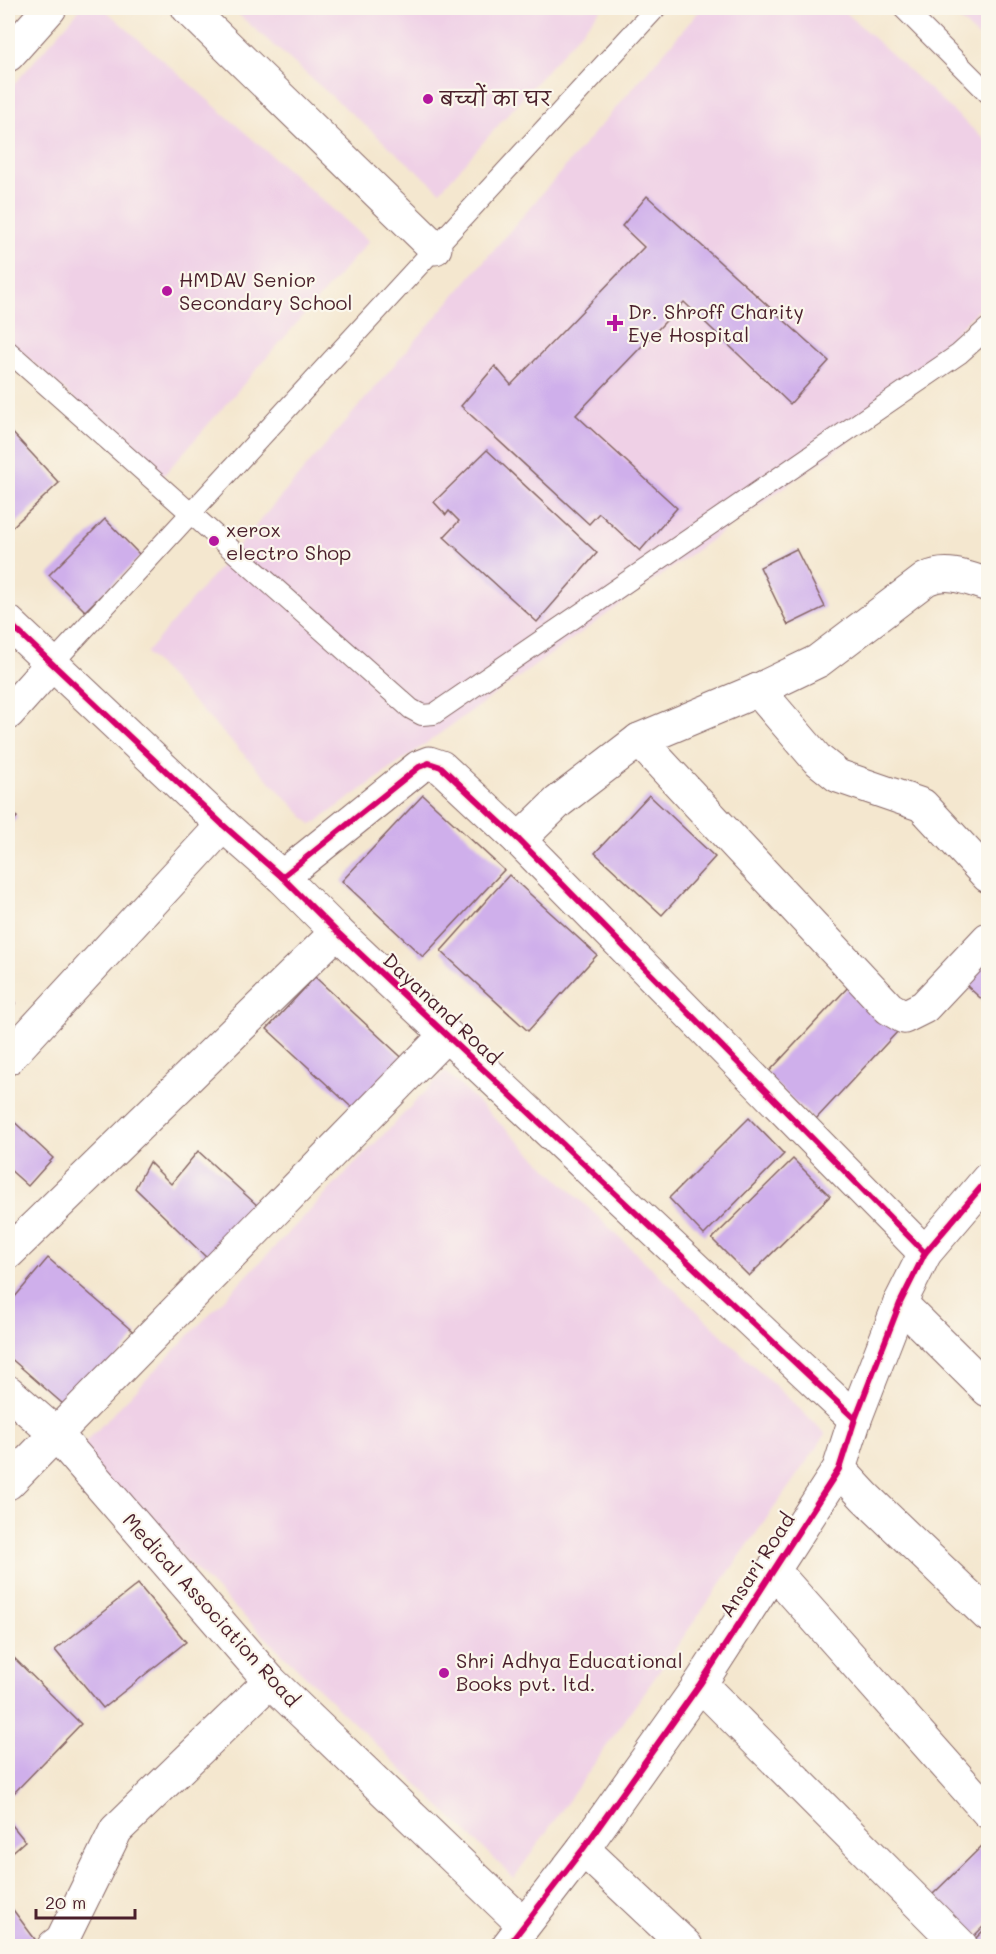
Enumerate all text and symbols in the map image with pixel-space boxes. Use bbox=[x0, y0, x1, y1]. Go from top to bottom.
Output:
place label: बच्चों का घर bbox=[439, 82, 552, 111]
marker: बच्चों का घर bbox=[421, 92, 435, 106]
place label: HMDAV Senior Secondary School bbox=[179, 266, 352, 315]
marker: HMDAV Senior Secondary School bbox=[160, 284, 174, 298]
place label: Dr. Shroff Charity Eye Hospital bbox=[628, 298, 804, 347]
marker: Dr. Shroff Charity Eye Hospital bbox=[606, 314, 624, 332]
place label: xerox electro Shop bbox=[226, 516, 351, 565]
marker: xerox electro Shop bbox=[207, 534, 221, 548]
street label: Dayanand Road bbox=[378, 947, 507, 1070]
street label: Medical Association Road bbox=[118, 1507, 306, 1712]
street label: Ansari Road bbox=[713, 1507, 800, 1622]
place label: Shri Adhya Educational Books pvt. ltd. bbox=[456, 1647, 683, 1696]
marker: Shri Adhya Educational Books pvt. ltd. bbox=[437, 1666, 451, 1680]
scale bar bbox=[36, 1882, 135, 1920]
text: 20 m bbox=[45, 1890, 86, 1914]

